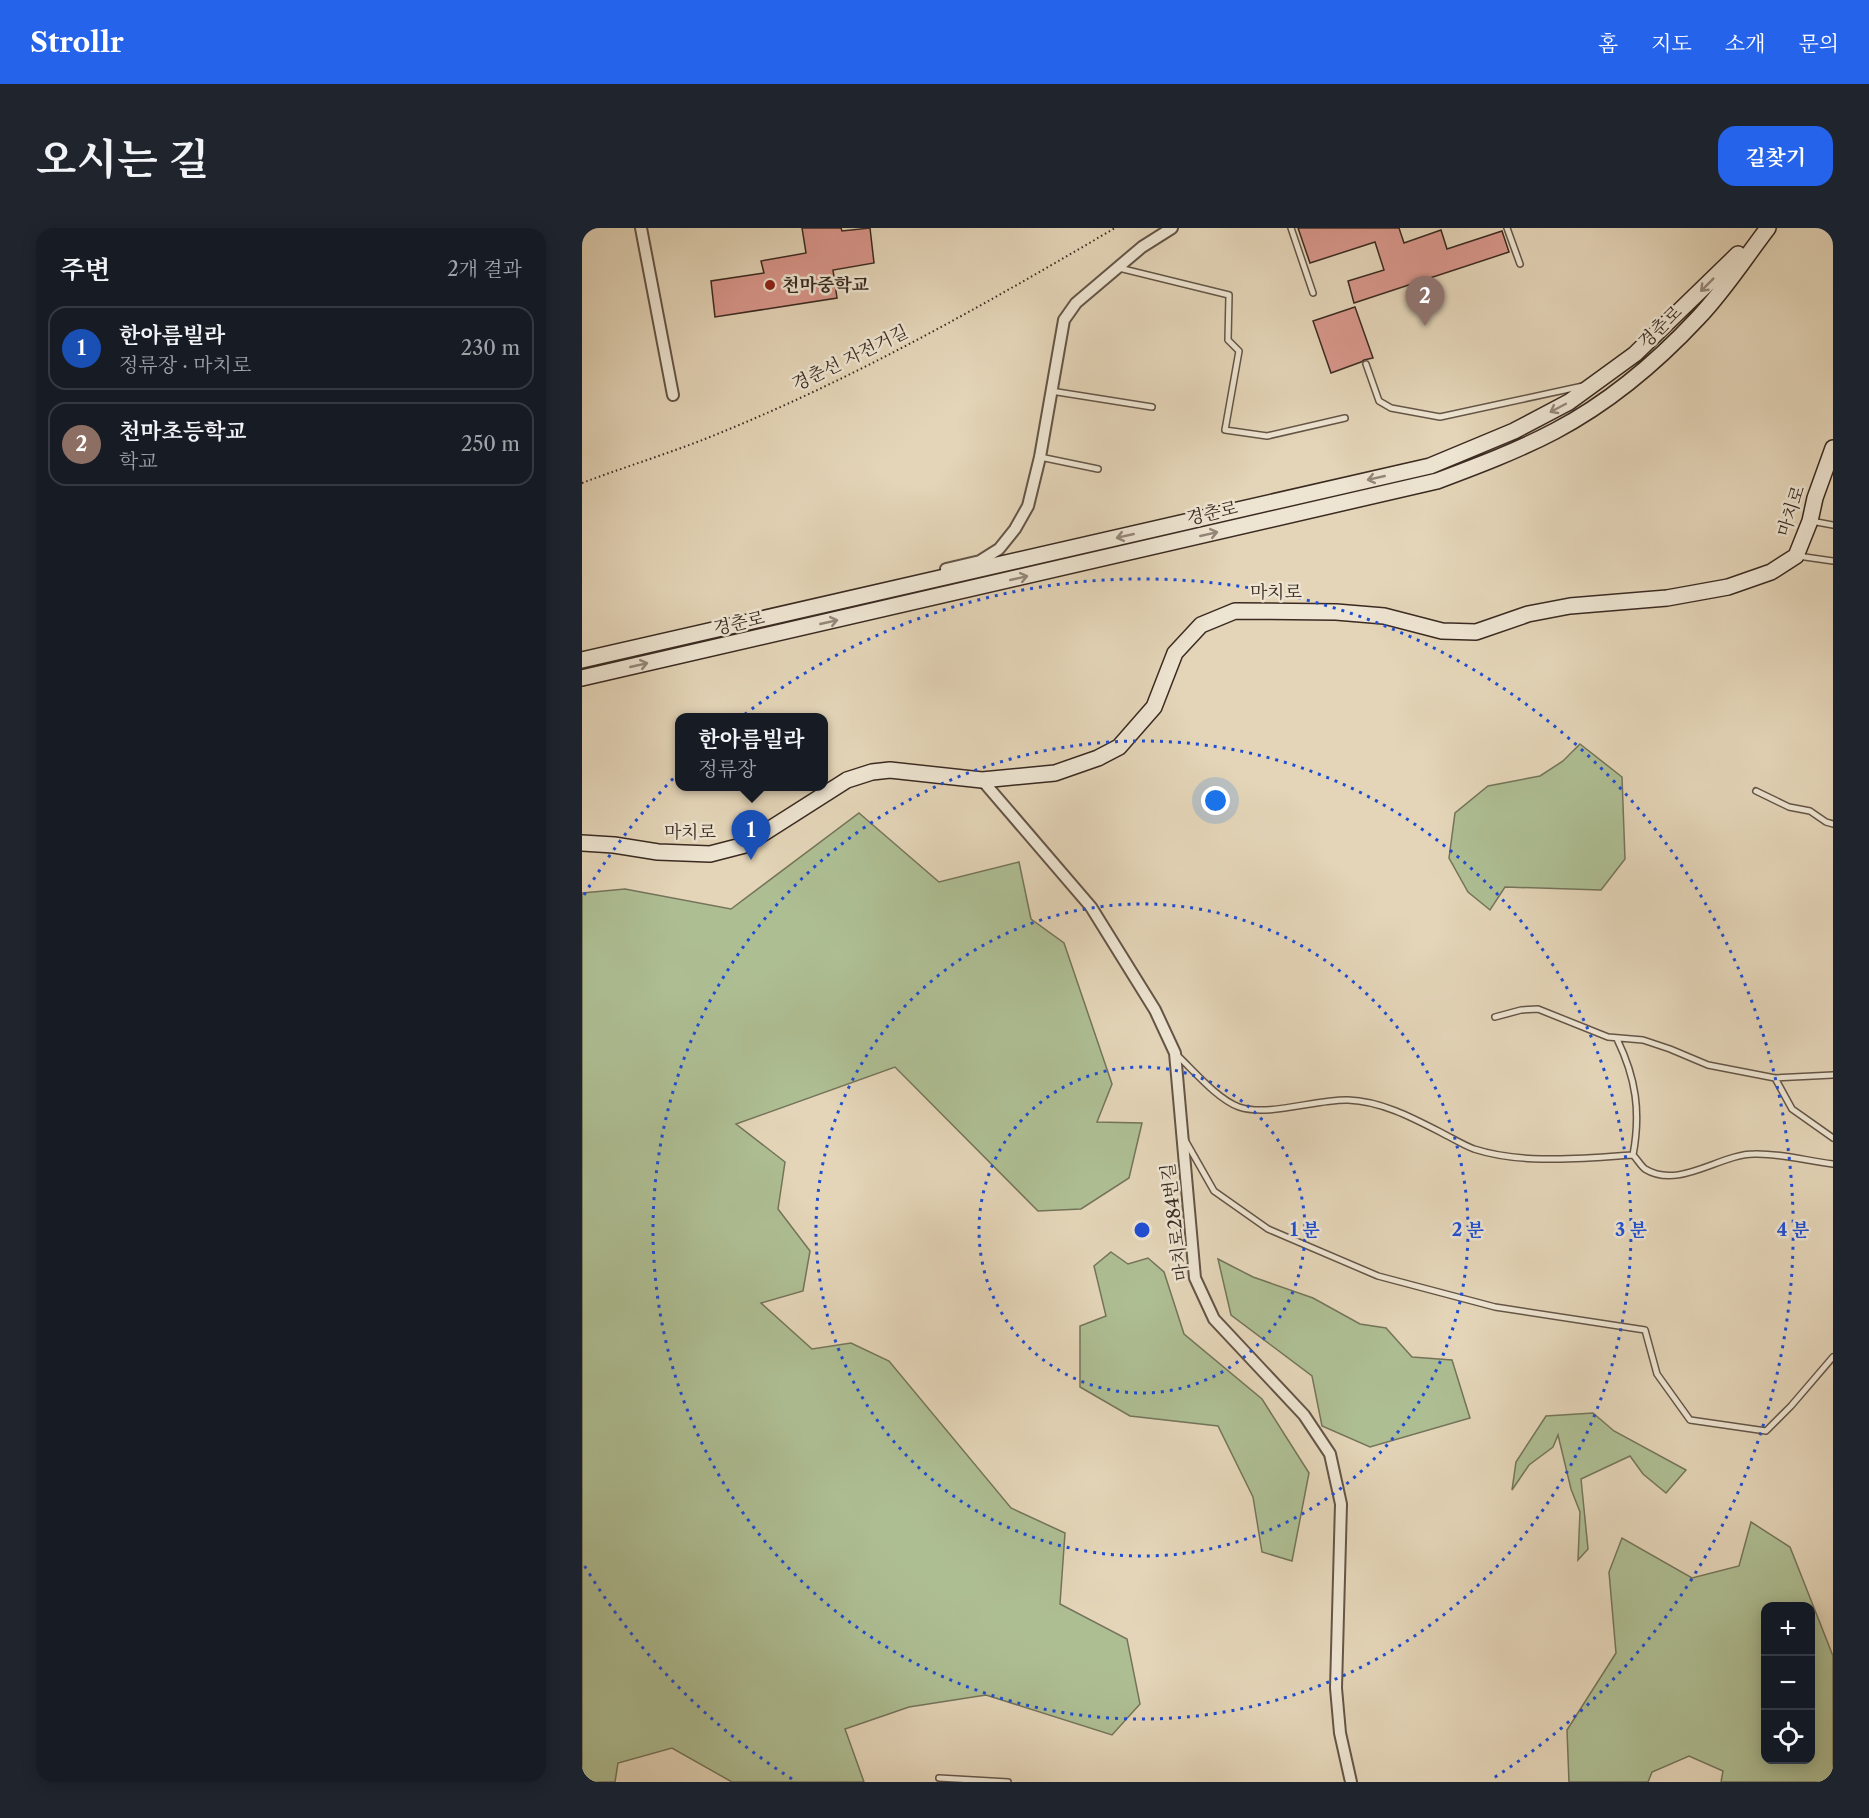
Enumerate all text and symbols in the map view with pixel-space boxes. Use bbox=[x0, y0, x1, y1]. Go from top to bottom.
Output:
text: Strollr bbox=[30, 25, 124, 59]
text: 홈 bbox=[1598, 31, 1618, 56]
text: 지도 bbox=[1651, 31, 1692, 56]
text: 소개 bbox=[1725, 31, 1765, 56]
text: 문의 bbox=[1798, 31, 1839, 56]
button: 길찾기 bbox=[1718, 126, 1833, 186]
text: 오시는 길 bbox=[36, 133, 209, 185]
text: 주변 bbox=[60, 254, 110, 286]
text: 2개 결과 bbox=[447, 257, 522, 281]
place label: 천마중학교 bbox=[782, 274, 870, 296]
pin: 2 bbox=[1406, 276, 1444, 326]
one-way arrow bbox=[1700, 277, 1715, 292]
marker: 천마중학교 bbox=[763, 278, 777, 292]
street label: 경춘로 bbox=[1634, 301, 1686, 353]
street label: 경춘선 자전거길 bbox=[788, 320, 912, 396]
text: 한아름빌라 bbox=[119, 322, 225, 349]
text: 1 bbox=[77, 336, 86, 360]
text: 230 m bbox=[461, 336, 520, 360]
text: 정류장 · 마치로 bbox=[119, 353, 251, 377]
one-way arrow bbox=[1549, 403, 1567, 415]
text: 천마초등학교 bbox=[119, 418, 247, 445]
text: 2 bbox=[76, 432, 87, 456]
text: 250 m bbox=[461, 432, 520, 456]
text: 학교 bbox=[119, 449, 158, 473]
one-way arrow bbox=[1367, 473, 1386, 485]
street label: 마치로 bbox=[1772, 483, 1810, 539]
street label: 경춘로 bbox=[1184, 496, 1240, 530]
one-way arrow bbox=[1199, 528, 1218, 540]
one-way arrow bbox=[1116, 531, 1135, 542]
one-way arrow bbox=[1009, 572, 1028, 584]
street label: 마치로 bbox=[1250, 581, 1302, 603]
street label: 경춘로 bbox=[711, 606, 767, 640]
one-way arrow bbox=[819, 616, 838, 627]
one-way arrow bbox=[629, 659, 648, 671]
popup bbox=[675, 713, 828, 791]
text: 한아름빌라 bbox=[698, 726, 805, 753]
text: 정류장 bbox=[698, 757, 756, 781]
your location bbox=[1201, 786, 1230, 815]
pin: 1 bbox=[732, 810, 770, 860]
street label: 마치로 bbox=[664, 821, 716, 843]
street label: 마치로284번길 bbox=[1157, 1162, 1193, 1282]
text: 1 분 bbox=[1290, 1219, 1321, 1241]
text: 2 분 bbox=[1452, 1219, 1485, 1241]
text: 3 분 bbox=[1615, 1219, 1648, 1241]
text: 4 분 bbox=[1777, 1219, 1810, 1241]
centre of rings bbox=[1132, 1220, 1152, 1240]
map controls bbox=[1761, 1602, 1815, 1764]
button: + bbox=[1761, 1602, 1815, 1656]
button: − bbox=[1761, 1656, 1815, 1710]
button: locate bbox=[1761, 1710, 1815, 1764]

